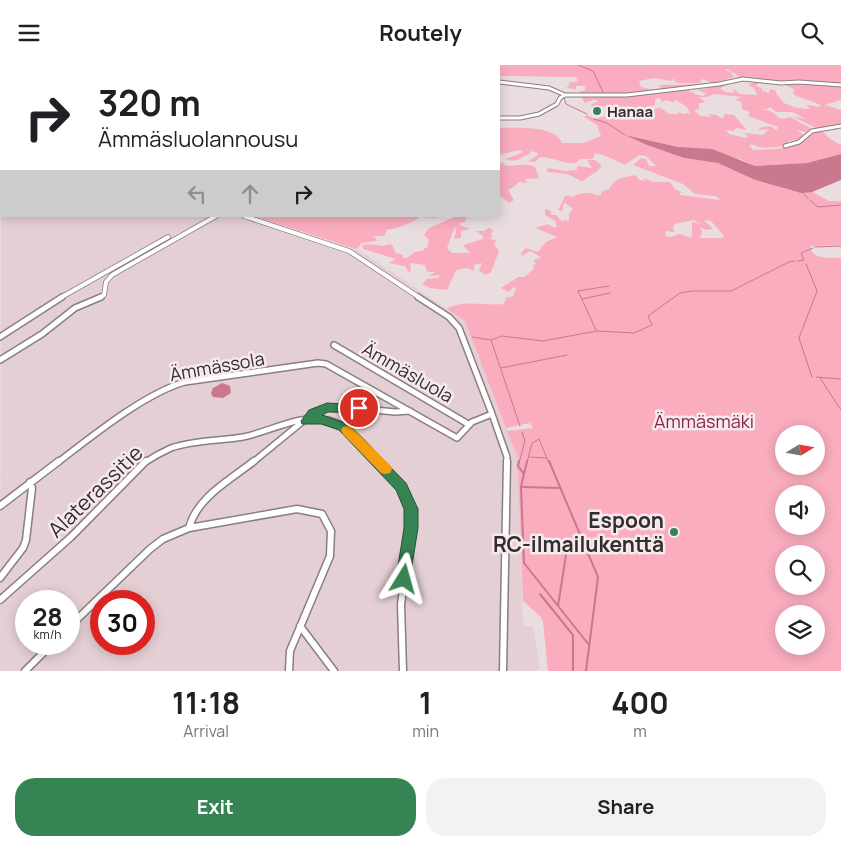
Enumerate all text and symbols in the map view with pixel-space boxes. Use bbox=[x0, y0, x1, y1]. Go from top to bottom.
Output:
text: Routely bbox=[379, 18, 462, 48]
icon: menu bbox=[15, 19, 43, 47]
icon: search bbox=[798, 19, 826, 47]
text: 320 m bbox=[98, 79, 201, 127]
icon: right bbox=[15, 85, 80, 150]
place label: Hanaa bbox=[607, 101, 653, 122]
marker: Hanaa bbox=[591, 105, 603, 117]
text: Ämmäsluolannousu bbox=[98, 124, 298, 154]
icon: left bbox=[183, 180, 211, 208]
icon: ahead bbox=[236, 180, 264, 208]
icon: right bbox=[289, 180, 317, 208]
street label: Ämmäsluola bbox=[358, 336, 458, 408]
street label: Ämmässola bbox=[168, 346, 266, 386]
pin bbox=[338, 387, 380, 429]
icon: arrive bbox=[345, 394, 373, 422]
park label: Ämmäsmäki bbox=[654, 409, 754, 433]
north arrow bbox=[775, 425, 825, 475]
map controls bbox=[775, 425, 825, 655]
street label: Alaterassitie bbox=[42, 439, 148, 543]
button: sound bbox=[775, 485, 825, 535]
place label: Espoon RC-ilmailukenttä bbox=[493, 506, 664, 558]
marker: Espoon RC-ilmailukenttä bbox=[668, 526, 680, 538]
button: search bbox=[775, 545, 825, 595]
position arrow bbox=[377, 552, 429, 604]
speed limit sign: 30 bbox=[90, 590, 155, 655]
text: 28 bbox=[32, 599, 63, 634]
button: layers bbox=[775, 605, 825, 655]
text: km/h bbox=[34, 626, 61, 643]
text: 11:18 bbox=[172, 682, 240, 723]
text: 1 bbox=[419, 682, 432, 723]
text: 400 bbox=[611, 682, 669, 723]
text: Arrival bbox=[183, 720, 229, 742]
text: min bbox=[412, 720, 439, 742]
text: m bbox=[633, 720, 647, 742]
button: Exit bbox=[15, 778, 416, 836]
button: Share bbox=[426, 778, 826, 836]

